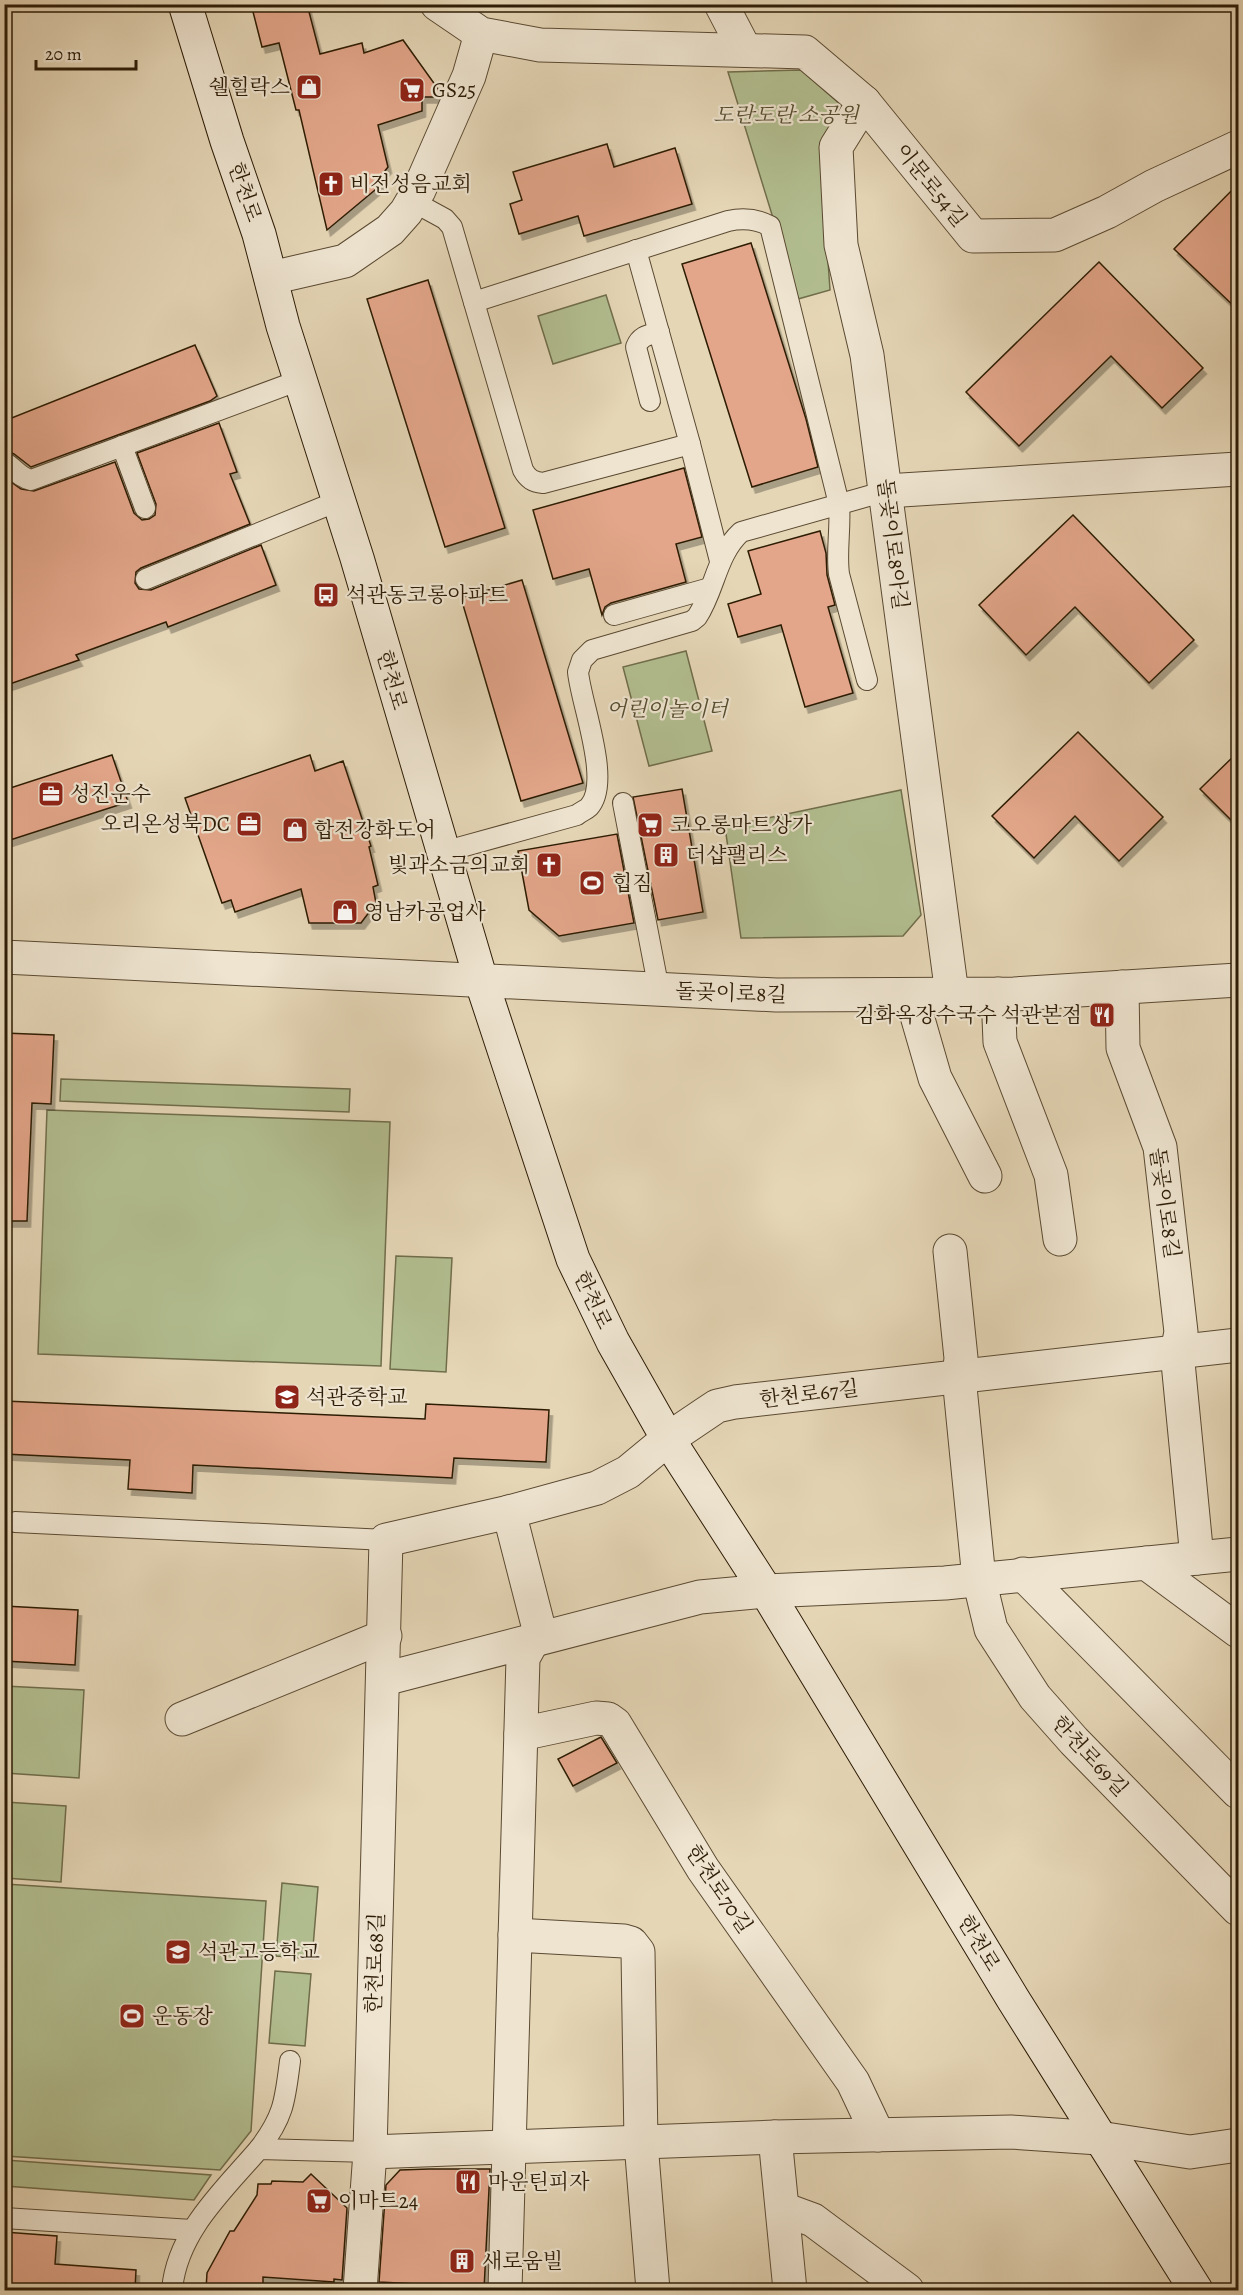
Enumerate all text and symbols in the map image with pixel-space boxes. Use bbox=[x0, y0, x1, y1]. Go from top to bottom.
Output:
scale bar bbox=[36, 33, 136, 71]
text: 20 m bbox=[45, 42, 82, 66]
shop icon: 쉘힐락스 bbox=[294, 72, 324, 102]
place label: 쉘힐락스 bbox=[209, 73, 290, 101]
supermarket icon: GS25 bbox=[397, 75, 427, 105]
place label: GS25 bbox=[432, 76, 476, 104]
park label: 도란도란 소공원 bbox=[713, 101, 860, 129]
street label: 이문로54길 bbox=[889, 137, 973, 233]
street label: 한천로 bbox=[222, 159, 268, 225]
church icon: 비전성음교회 bbox=[316, 169, 346, 199]
place label: 비전성음교회 bbox=[350, 170, 472, 198]
street label: 돌곶이로8아길 bbox=[871, 477, 915, 611]
bus stop icon: 석관동코롱아파트 bbox=[311, 580, 341, 610]
place label: 석관동코롱아파트 bbox=[346, 581, 508, 609]
street label: 한천로 bbox=[370, 647, 414, 713]
park label: 어린이놀이터 bbox=[606, 695, 730, 723]
office icon: 성진운수 bbox=[36, 779, 66, 809]
place label: 성진운수 bbox=[70, 780, 151, 808]
office icon: 오리온성북DC bbox=[234, 809, 264, 839]
place label: 오리온성북DC bbox=[101, 810, 230, 838]
supermarket icon: 코오롱마트상가 bbox=[635, 810, 665, 840]
place label: 코오롱마트상가 bbox=[670, 811, 813, 839]
shop icon: 합전강화도어 bbox=[280, 815, 310, 845]
place label: 합전강화도어 bbox=[314, 816, 436, 844]
building icon: 더샵팰리스 bbox=[651, 840, 681, 870]
place label: 더샵팰리스 bbox=[686, 841, 787, 869]
church icon: 빛과소금의교회 bbox=[534, 850, 564, 880]
place label: 빛과소금의교회 bbox=[388, 851, 530, 879]
sports icon: 힙짐 bbox=[577, 868, 607, 898]
place label: 힙짐 bbox=[612, 869, 653, 897]
shop icon: 영남카공업사 bbox=[330, 897, 360, 927]
place label: 영남카공업사 bbox=[364, 898, 486, 926]
street label: 돌곶이로8길 bbox=[675, 977, 787, 1009]
restaurant icon: 김화옥장수국수 석관본점 bbox=[1087, 1000, 1117, 1030]
place label: 김화옥장수국수 석관본점 bbox=[855, 1001, 1082, 1029]
street label: 돌곶이로8길 bbox=[1143, 1146, 1187, 1260]
street label: 한천로 bbox=[567, 1267, 619, 1333]
street label: 한천로67길 bbox=[758, 1374, 860, 1414]
school or university icon: 석관중학교 bbox=[272, 1382, 302, 1412]
place label: 석관중학교 bbox=[306, 1383, 407, 1411]
street label: 한천로69길 bbox=[1046, 1710, 1134, 1802]
street label: 한천로70길 bbox=[679, 1839, 759, 1939]
street label: 한천로 bbox=[951, 1910, 1007, 1976]
street label: 한천로68길 bbox=[359, 1912, 391, 2014]
school or university icon: 석관고등학교 bbox=[163, 1937, 193, 1967]
place label: 석관고등학교 bbox=[198, 1938, 320, 1966]
sports icon: 운동장 bbox=[117, 2001, 147, 2031]
place label: 운동장 bbox=[152, 2002, 214, 2030]
restaurant icon: 마운틴피자 bbox=[453, 2167, 483, 2197]
place label: 마운틴피자 bbox=[488, 2168, 590, 2196]
supermarket icon: 이마트24 bbox=[304, 2186, 334, 2216]
place label: 이마트24 bbox=[338, 2187, 418, 2215]
building icon: 새로움빌 bbox=[447, 2246, 477, 2276]
place label: 새로움빌 bbox=[482, 2247, 563, 2275]

